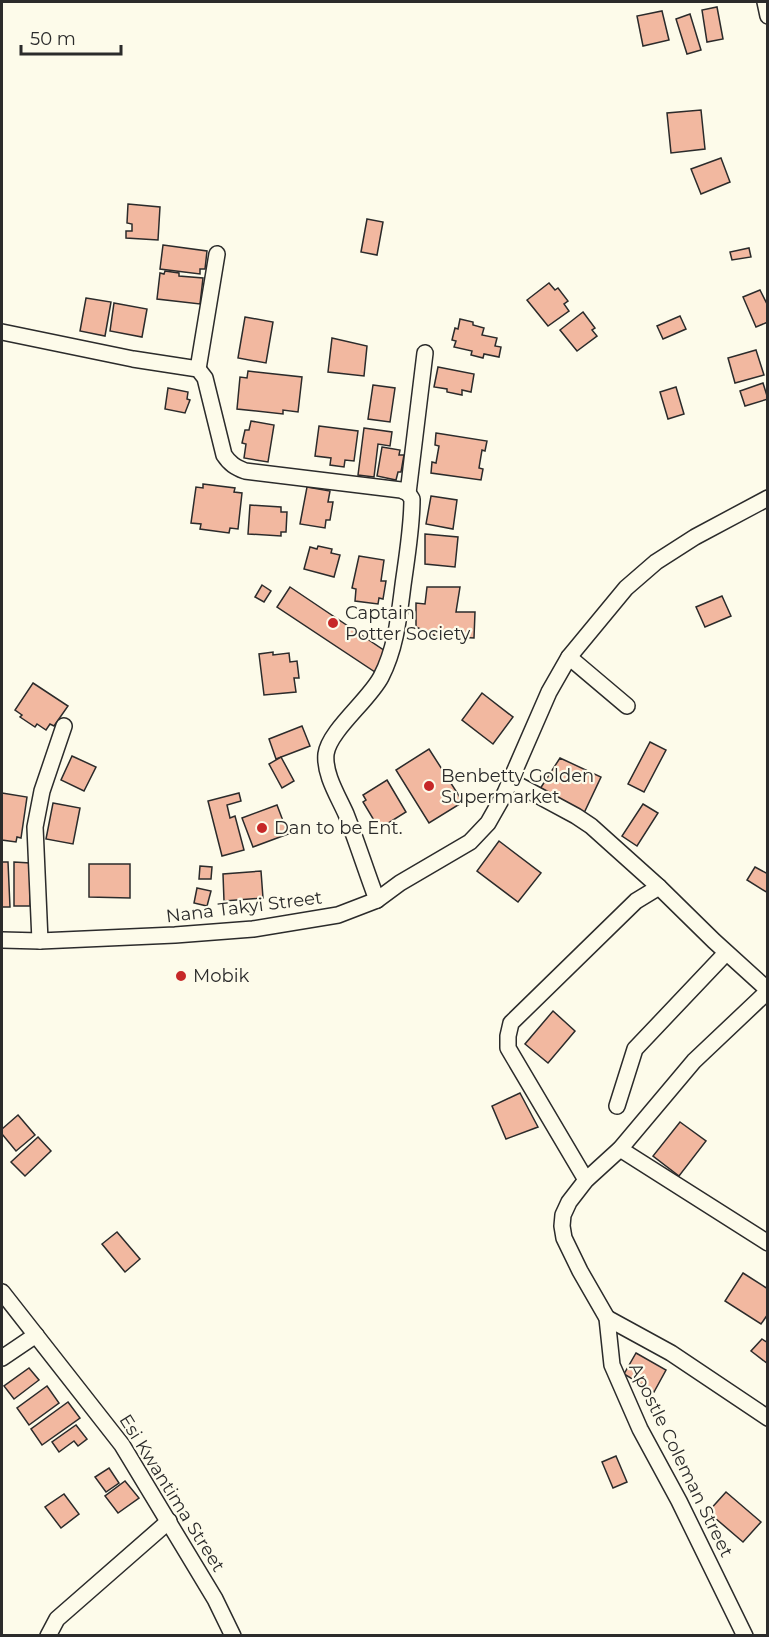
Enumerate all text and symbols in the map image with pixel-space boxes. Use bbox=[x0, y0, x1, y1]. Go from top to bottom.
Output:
scale bar bbox=[21, 18, 122, 56]
text: 50 m bbox=[30, 28, 76, 50]
place label: Captain Potter Society bbox=[345, 602, 471, 645]
marker: Captain Potter Society bbox=[326, 616, 340, 630]
place label: Benbetty Golden Supermarket bbox=[441, 765, 594, 808]
marker: Benbetty Golden Supermarket bbox=[422, 779, 436, 793]
place label: Dan to be Ent. bbox=[274, 817, 403, 839]
marker: Dan to be Ent. bbox=[255, 821, 269, 835]
street label: Nana Takyi Street bbox=[165, 887, 323, 927]
place label: Mobik bbox=[193, 965, 250, 987]
marker: Mobik bbox=[174, 969, 188, 983]
street label: Apostle Coleman Street bbox=[624, 1359, 738, 1561]
street label: Esi Kwantima Street bbox=[115, 1410, 229, 1576]

